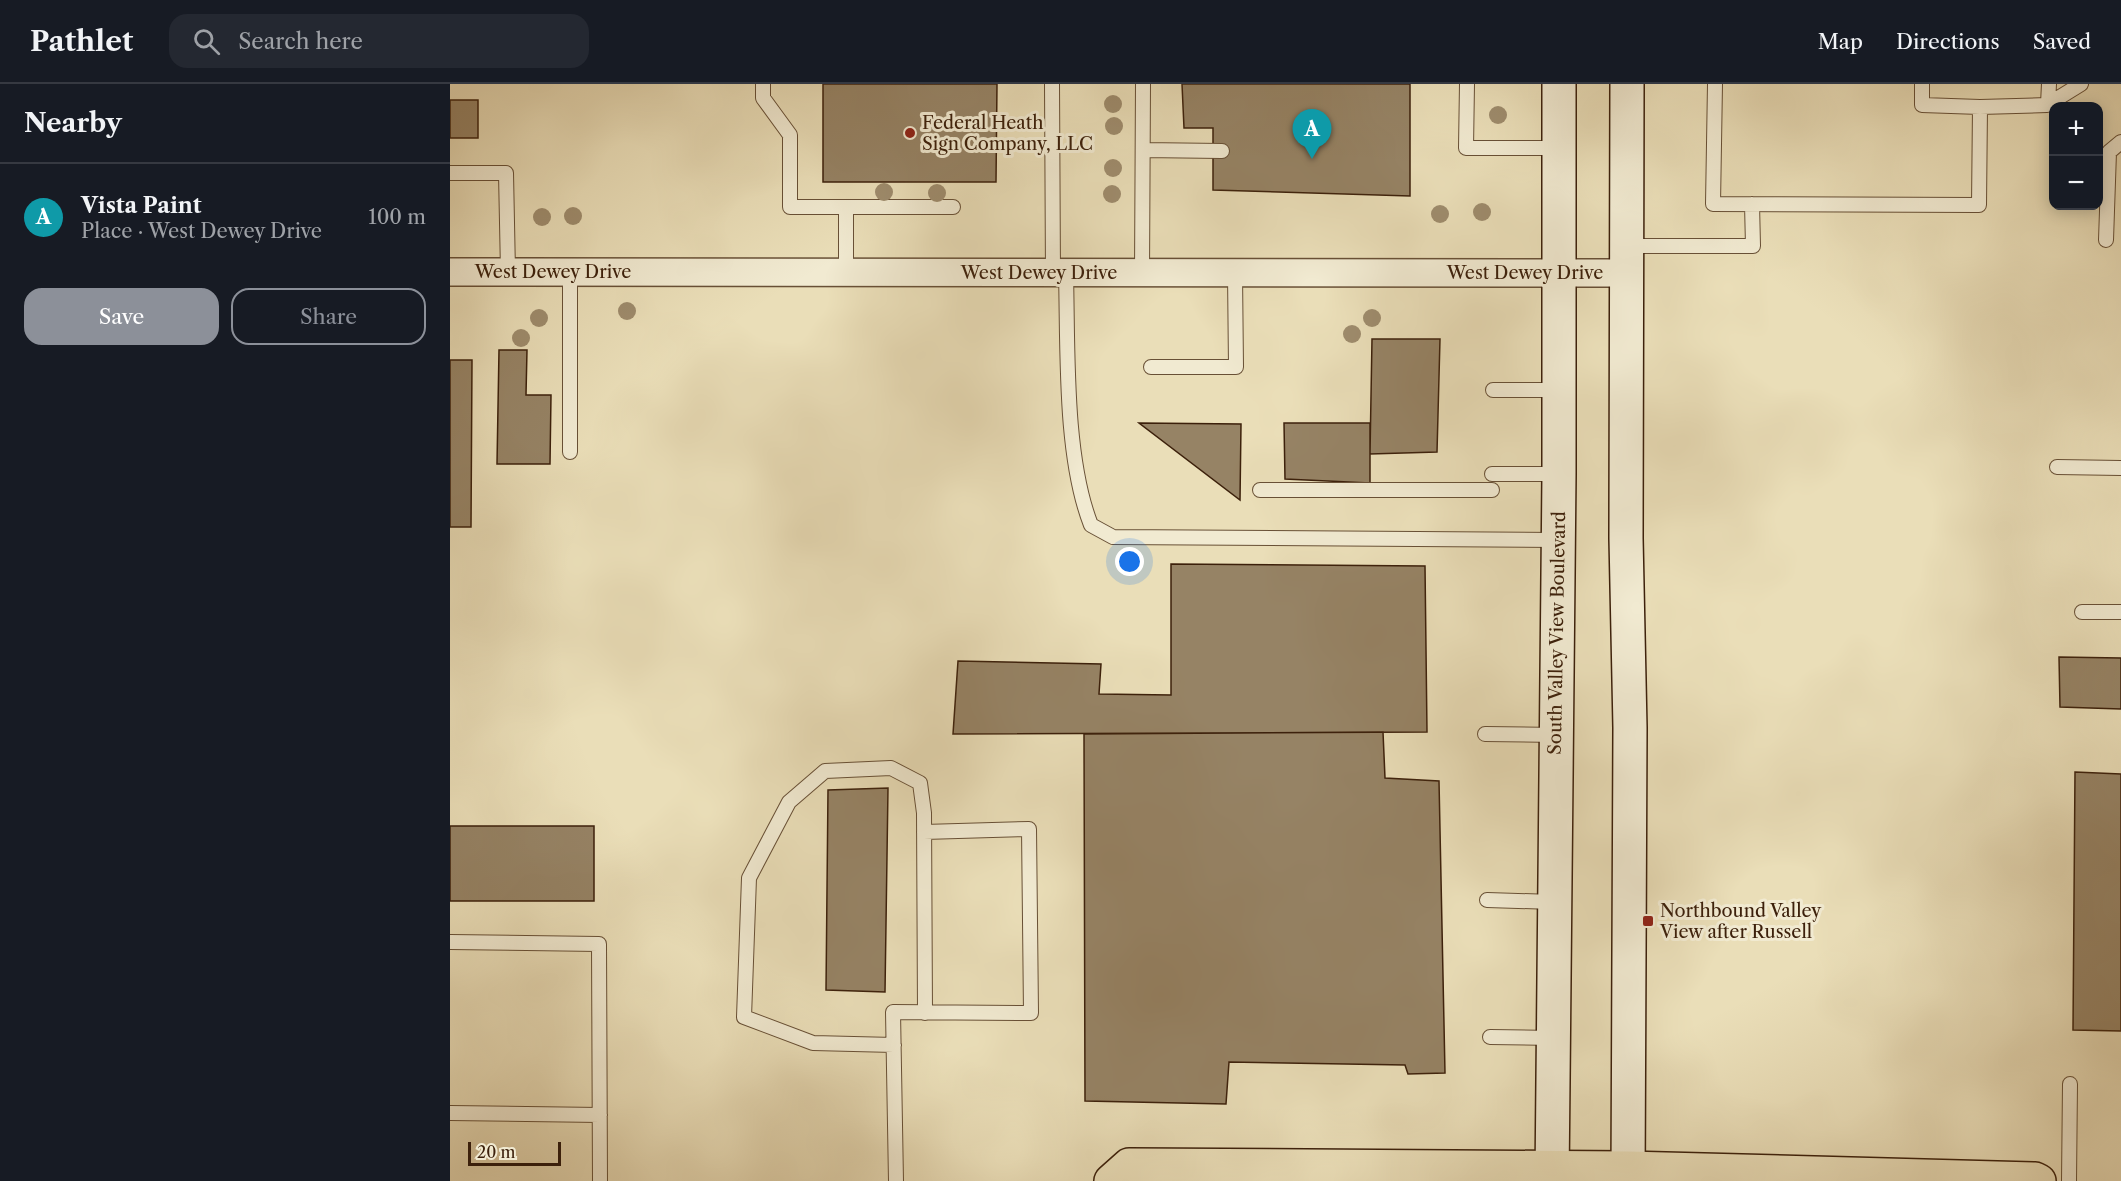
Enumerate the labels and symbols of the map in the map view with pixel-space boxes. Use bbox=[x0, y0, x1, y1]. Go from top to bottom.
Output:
pin: A bbox=[1292, 110, 1332, 159]
place label: Federal Heath Sign Company, LLC bbox=[922, 112, 1093, 155]
marker: Federal Heath Sign Company, LLC bbox=[903, 126, 917, 140]
street label: West Dewey Drive bbox=[474, 261, 631, 283]
street label: West Dewey Drive bbox=[960, 262, 1117, 284]
street label: West Dewey Drive bbox=[1446, 262, 1603, 284]
street label: South Valley View Boulevard bbox=[1544, 511, 1570, 755]
your location bbox=[1115, 547, 1144, 576]
place label: Northbound Valley View after Russell bbox=[1659, 900, 1822, 943]
marker: Northbound Valley View after Russell bbox=[1641, 914, 1655, 928]
scale bar bbox=[468, 1139, 561, 1166]

